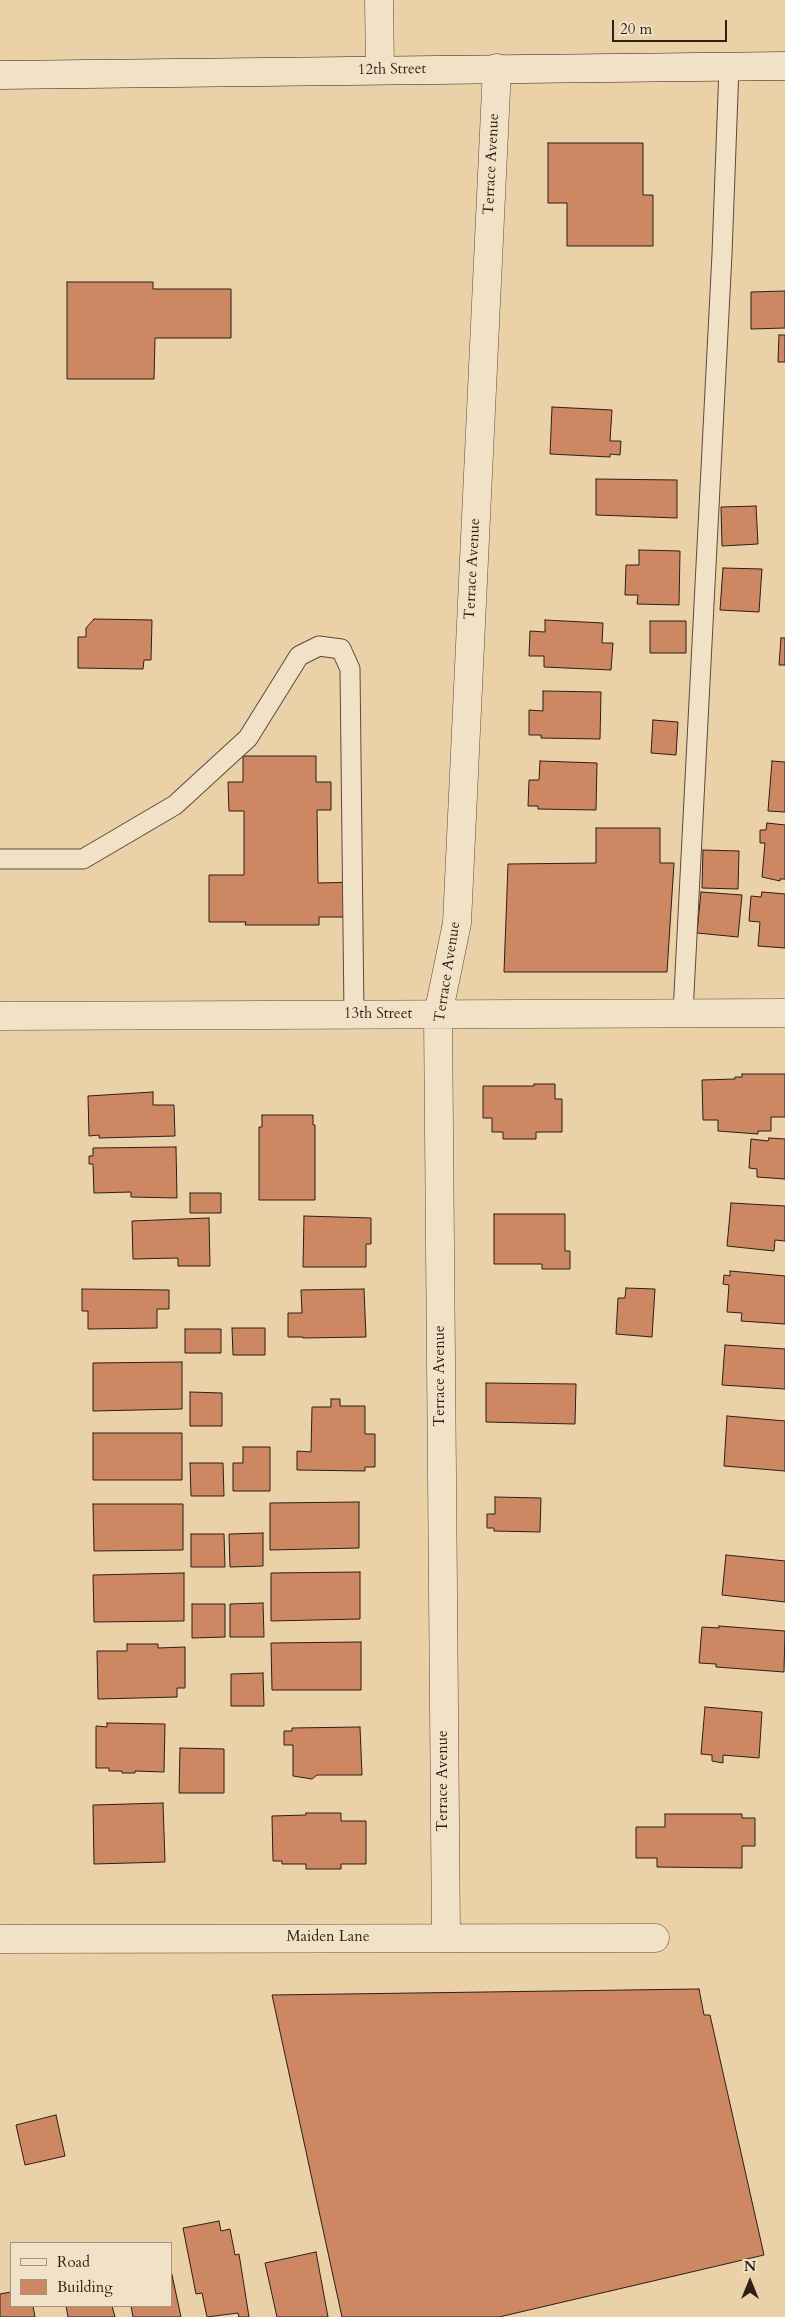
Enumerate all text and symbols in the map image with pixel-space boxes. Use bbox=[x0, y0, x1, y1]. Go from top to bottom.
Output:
scale bar bbox=[615, 10, 730, 42]
text: 20 m bbox=[620, 19, 652, 39]
street label: 12th Street bbox=[358, 60, 426, 80]
street label: Terrace Avenue bbox=[480, 113, 504, 215]
street label: Terrace Avenue bbox=[461, 518, 485, 620]
street label: Terrace Avenue bbox=[431, 920, 465, 1024]
street label: 13th Street bbox=[344, 1006, 412, 1024]
street label: Terrace Avenue bbox=[432, 1325, 450, 1427]
street label: Terrace Avenue bbox=[435, 1730, 453, 1832]
street label: Maiden Lane bbox=[286, 1929, 370, 1947]
legend bbox=[10, 2242, 172, 2307]
text: Road bbox=[57, 2252, 90, 2272]
north arrow bbox=[725, 2257, 775, 2307]
text: N bbox=[744, 2257, 756, 2276]
text: Building bbox=[57, 2277, 113, 2297]

